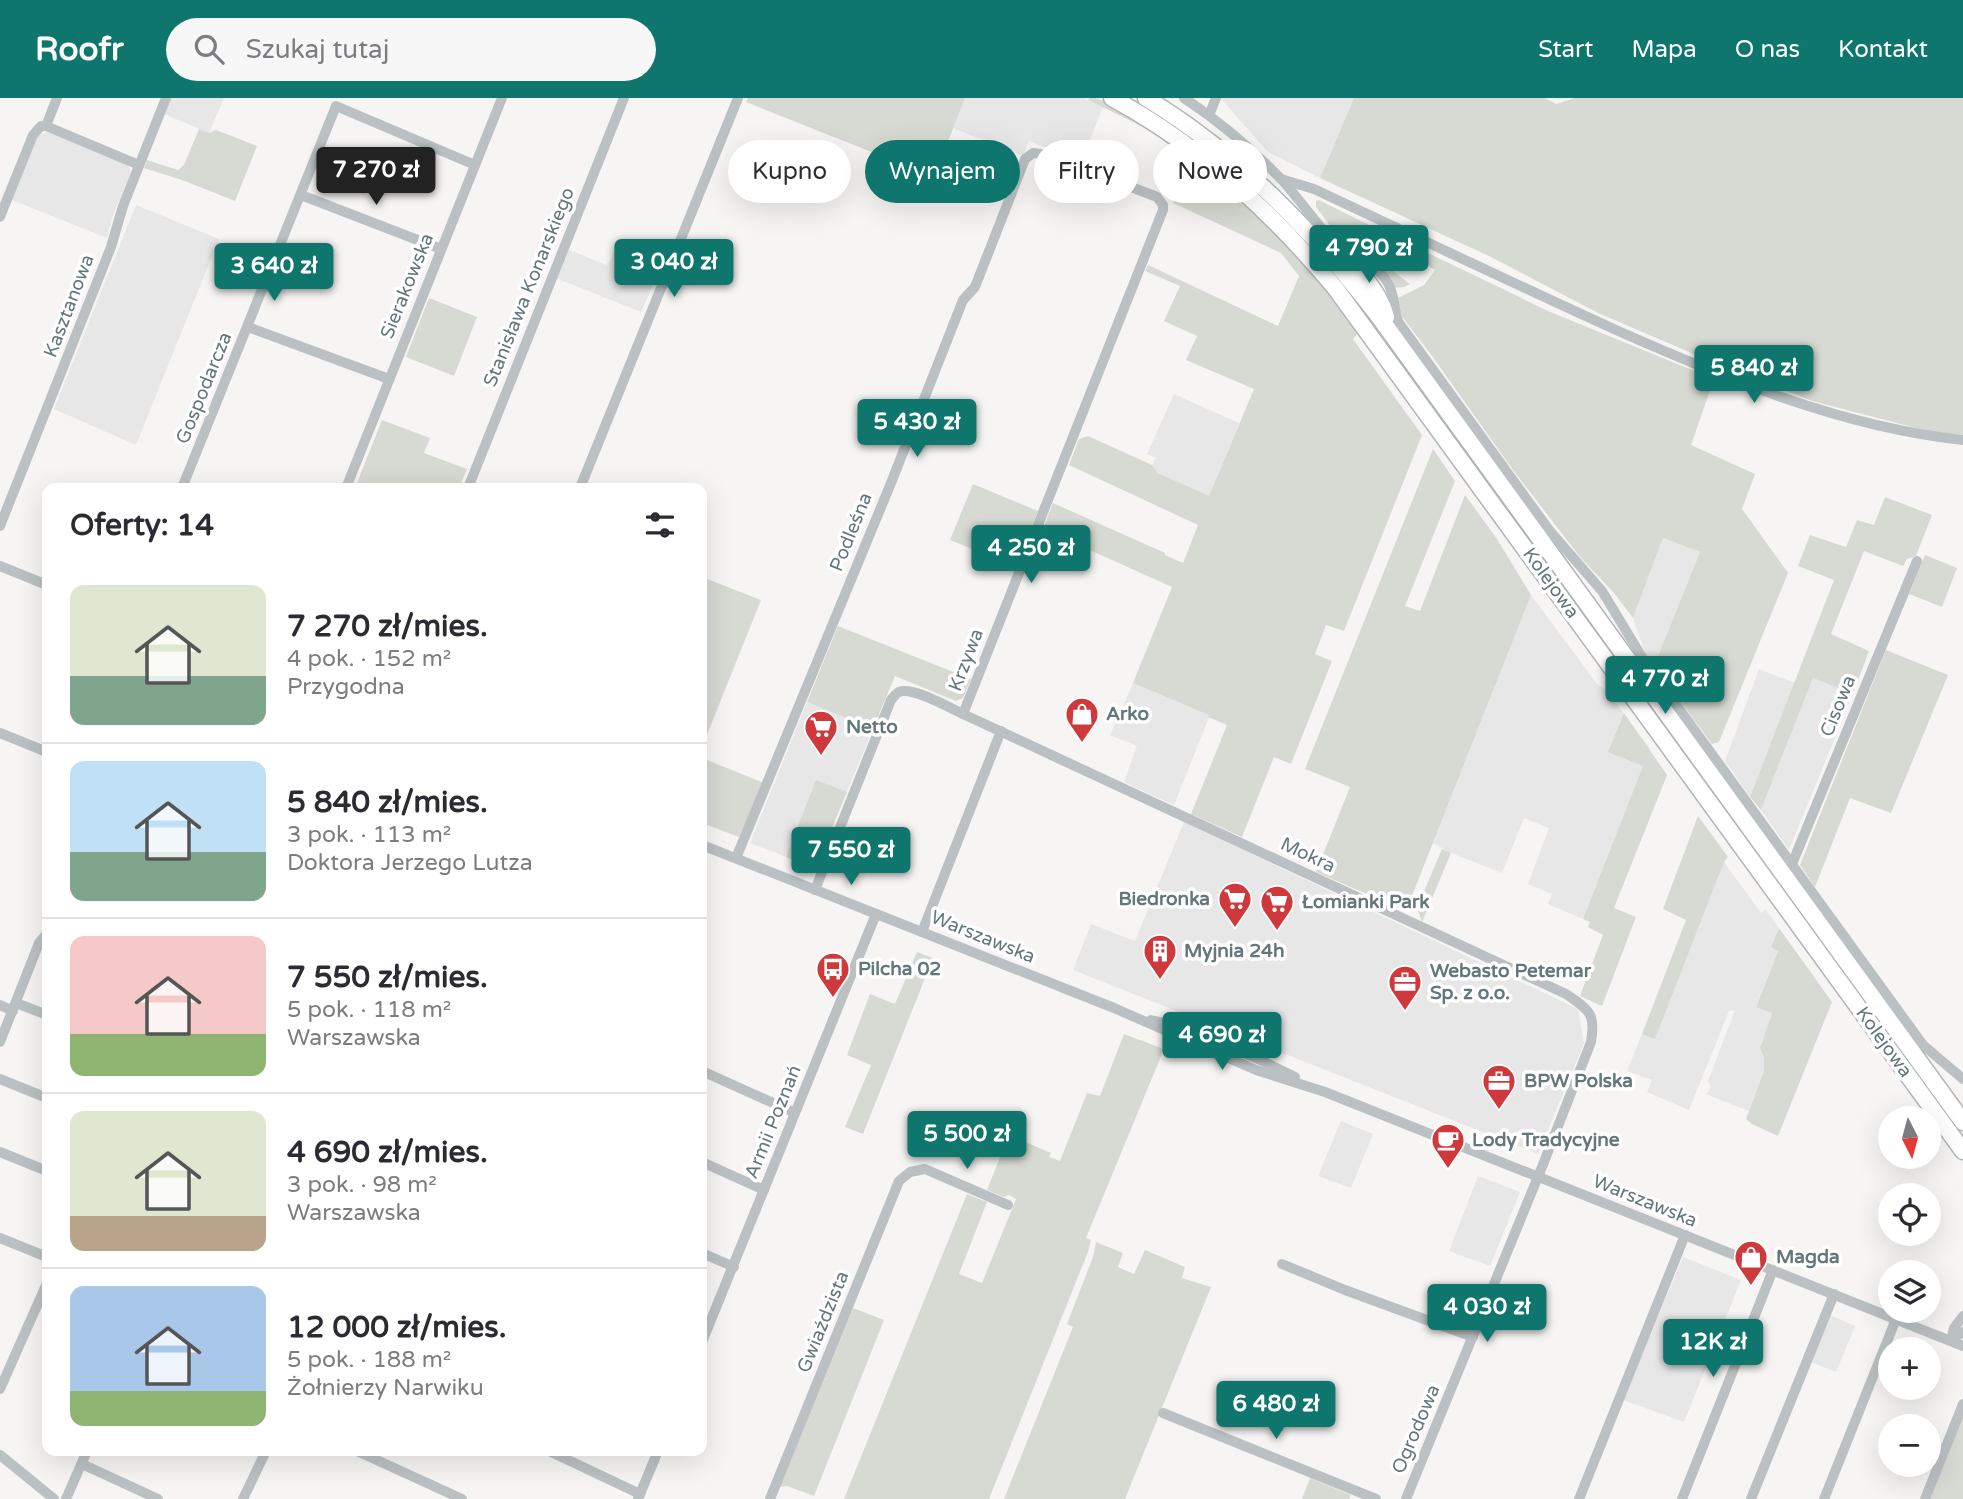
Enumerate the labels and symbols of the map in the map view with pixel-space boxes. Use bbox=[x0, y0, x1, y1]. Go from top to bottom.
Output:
pin: 7 270 zł bbox=[304, 148, 448, 207]
street label: Stanisława Konarskiego bbox=[479, 184, 579, 390]
pin: 4 790 zł bbox=[1297, 226, 1441, 285]
street label: Sierakowska bbox=[376, 230, 438, 342]
pin: 3 040 zł bbox=[602, 240, 746, 299]
pin: 3 640 zł bbox=[202, 244, 346, 303]
street label: Kasztanowa bbox=[39, 251, 99, 361]
street label: Gospodarcza bbox=[172, 329, 236, 447]
pin: 5 840 zł bbox=[1682, 345, 1826, 405]
pin: 5 430 zł bbox=[845, 400, 989, 459]
street label: Podleśna bbox=[825, 489, 877, 575]
pin: 4 250 zł bbox=[959, 526, 1103, 585]
street label: Kolejowa bbox=[1518, 544, 1584, 622]
street label: Krzywa bbox=[944, 626, 988, 694]
pin: 4 770 zł bbox=[1593, 656, 1737, 716]
street label: Cisowa bbox=[1816, 672, 1860, 740]
shop icon: Arko bbox=[1063, 695, 1101, 744]
place label: Arko bbox=[1106, 703, 1149, 725]
supermarket icon: Netto bbox=[802, 708, 840, 757]
place label: Netto bbox=[846, 716, 898, 738]
pin: 7 550 zł bbox=[779, 828, 923, 887]
street label: Mokra bbox=[1277, 833, 1339, 877]
supermarket icon: Biedronka bbox=[1216, 880, 1254, 929]
supermarket icon: Łomianki Park bbox=[1258, 883, 1296, 932]
place label: Biedronka bbox=[1119, 888, 1210, 910]
place label: Łomianki Park bbox=[1302, 891, 1430, 913]
street label: Warszawska bbox=[928, 906, 1038, 968]
building icon: Myjnia 24h bbox=[1141, 932, 1179, 981]
place label: Myjnia 24h bbox=[1184, 940, 1285, 963]
bus stop icon: Pilcha 02 bbox=[814, 950, 852, 999]
place label: Pilcha 02 bbox=[858, 958, 941, 980]
place label: Webasto Petemar Sp. z o.o. bbox=[1430, 960, 1592, 1005]
office icon: Webasto Petemar Sp. z o.o. bbox=[1386, 963, 1424, 1012]
street label: Kolejowa bbox=[1851, 1003, 1917, 1081]
pin: 4 690 zł bbox=[1150, 1012, 1294, 1072]
street label: Armii Poznań bbox=[740, 1062, 806, 1182]
office icon: BPW Polska bbox=[1480, 1062, 1518, 1111]
place label: BPW Polska bbox=[1524, 1070, 1633, 1092]
north arrow bbox=[1878, 1106, 1941, 1169]
pin: 5 500 zł bbox=[895, 1112, 1039, 1171]
cafe icon: Lody Tradycyjne bbox=[1429, 1121, 1467, 1170]
place label: Lody Tradycyjne bbox=[1472, 1129, 1620, 1152]
street label: Warszawska bbox=[1590, 1170, 1700, 1232]
shop icon: Magda bbox=[1732, 1238, 1770, 1287]
place label: Magda bbox=[1776, 1246, 1840, 1269]
street label: Gwiaździsta bbox=[793, 1268, 853, 1376]
pin: 4 030 zł bbox=[1415, 1284, 1559, 1344]
pin: 12K zł bbox=[1656, 1320, 1770, 1379]
street label: Ogrodowa bbox=[1387, 1381, 1445, 1477]
pin: 6 480 zł bbox=[1204, 1382, 1348, 1441]

